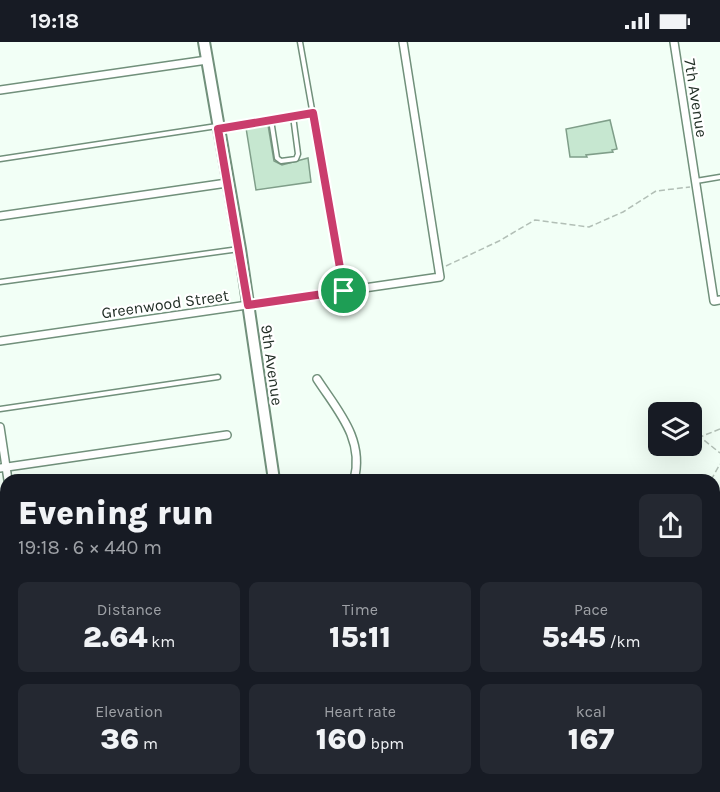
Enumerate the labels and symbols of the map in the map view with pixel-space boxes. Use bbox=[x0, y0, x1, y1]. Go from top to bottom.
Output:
street label: 7th Avenue bbox=[680, 57, 712, 139]
pin bbox=[318, 265, 369, 316]
street label: Greenwood Street bbox=[100, 286, 230, 322]
street label: 9th Avenue bbox=[257, 323, 287, 407]

